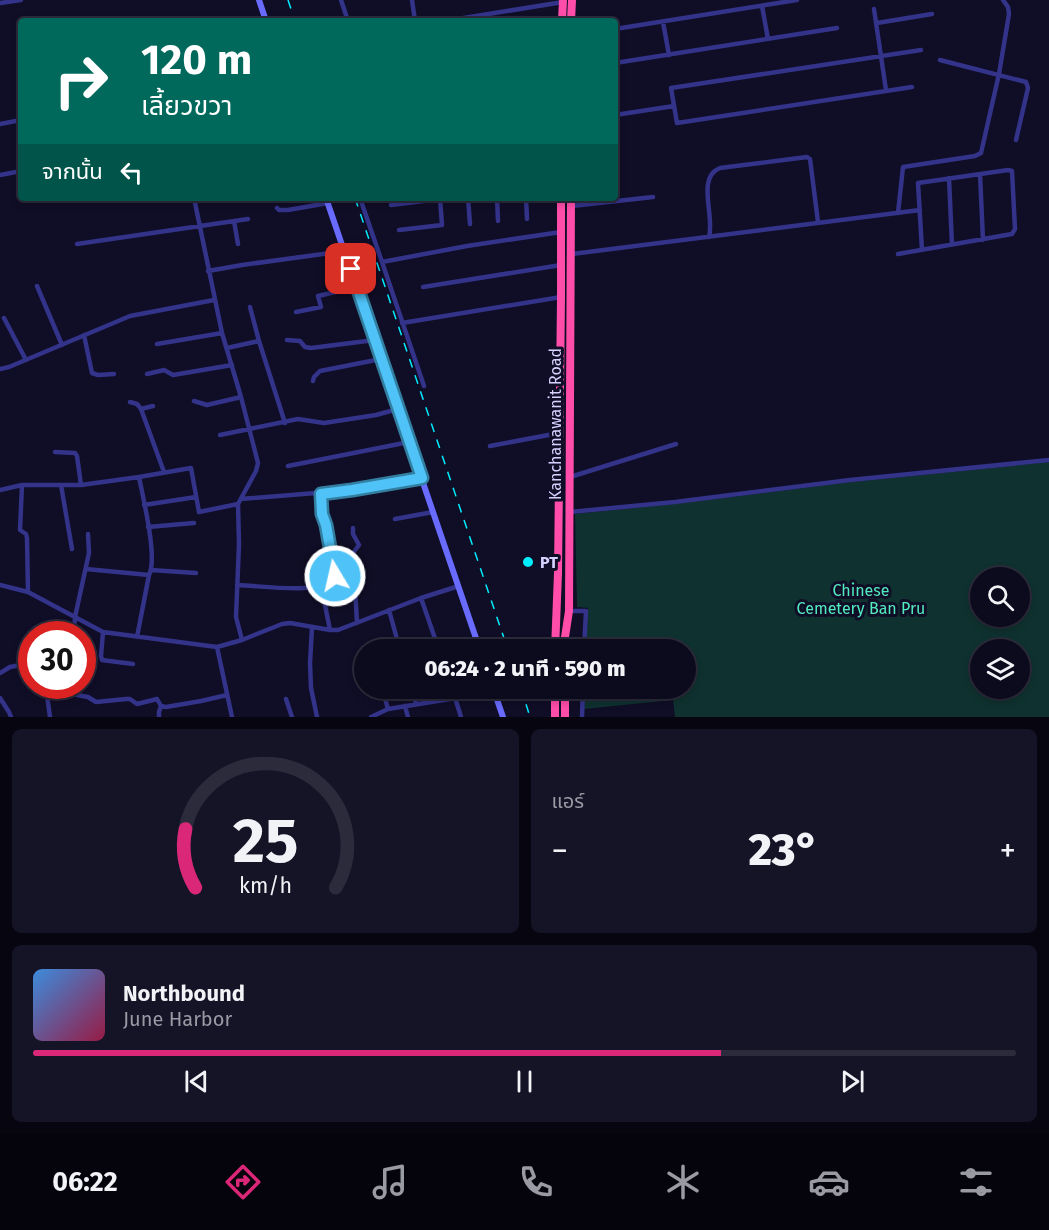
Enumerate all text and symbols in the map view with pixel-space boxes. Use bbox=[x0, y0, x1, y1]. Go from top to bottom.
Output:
text: 120 m bbox=[141, 35, 252, 85]
icon: right bbox=[42, 42, 120, 120]
text: เลี้ยวขวา bbox=[141, 90, 232, 122]
icon: left bbox=[115, 156, 148, 189]
text: จากนั้น bbox=[42, 158, 103, 185]
pin bbox=[325, 243, 376, 294]
icon: arrive bbox=[334, 252, 367, 285]
street label: Kanchanawanit Road bbox=[546, 348, 565, 500]
position arrow bbox=[303, 544, 367, 608]
place label: PT bbox=[540, 553, 558, 572]
marker: PT bbox=[521, 555, 535, 569]
map controls bbox=[970, 567, 1030, 699]
button: search bbox=[970, 567, 1030, 627]
park label: Chinese Cemetery Ban Pru bbox=[797, 581, 925, 618]
speed limit sign: 30 bbox=[18, 621, 96, 699]
button: layers bbox=[970, 639, 1030, 699]
text: 06:24 · 2 นาที · 590 m bbox=[424, 655, 626, 682]
text: แอร์ bbox=[552, 789, 584, 813]
text: 25 bbox=[232, 804, 298, 879]
text: 23° bbox=[749, 823, 819, 877]
text: − bbox=[552, 831, 568, 871]
text: + bbox=[1000, 831, 1016, 871]
text: km/h bbox=[239, 873, 292, 899]
text: Northbound bbox=[123, 980, 245, 1007]
text: June Harbor bbox=[123, 1007, 232, 1031]
icon: previous bbox=[180, 1065, 213, 1098]
icon: pause bbox=[508, 1065, 541, 1098]
icon: next bbox=[836, 1065, 869, 1098]
icon: directions bbox=[222, 1161, 264, 1203]
icon: music bbox=[369, 1161, 411, 1203]
icon: phone bbox=[515, 1161, 557, 1203]
icon: climate bbox=[662, 1161, 704, 1203]
icon: car bbox=[808, 1161, 850, 1203]
icon: filters bbox=[955, 1161, 997, 1203]
text: 06:22 bbox=[52, 1166, 118, 1198]

